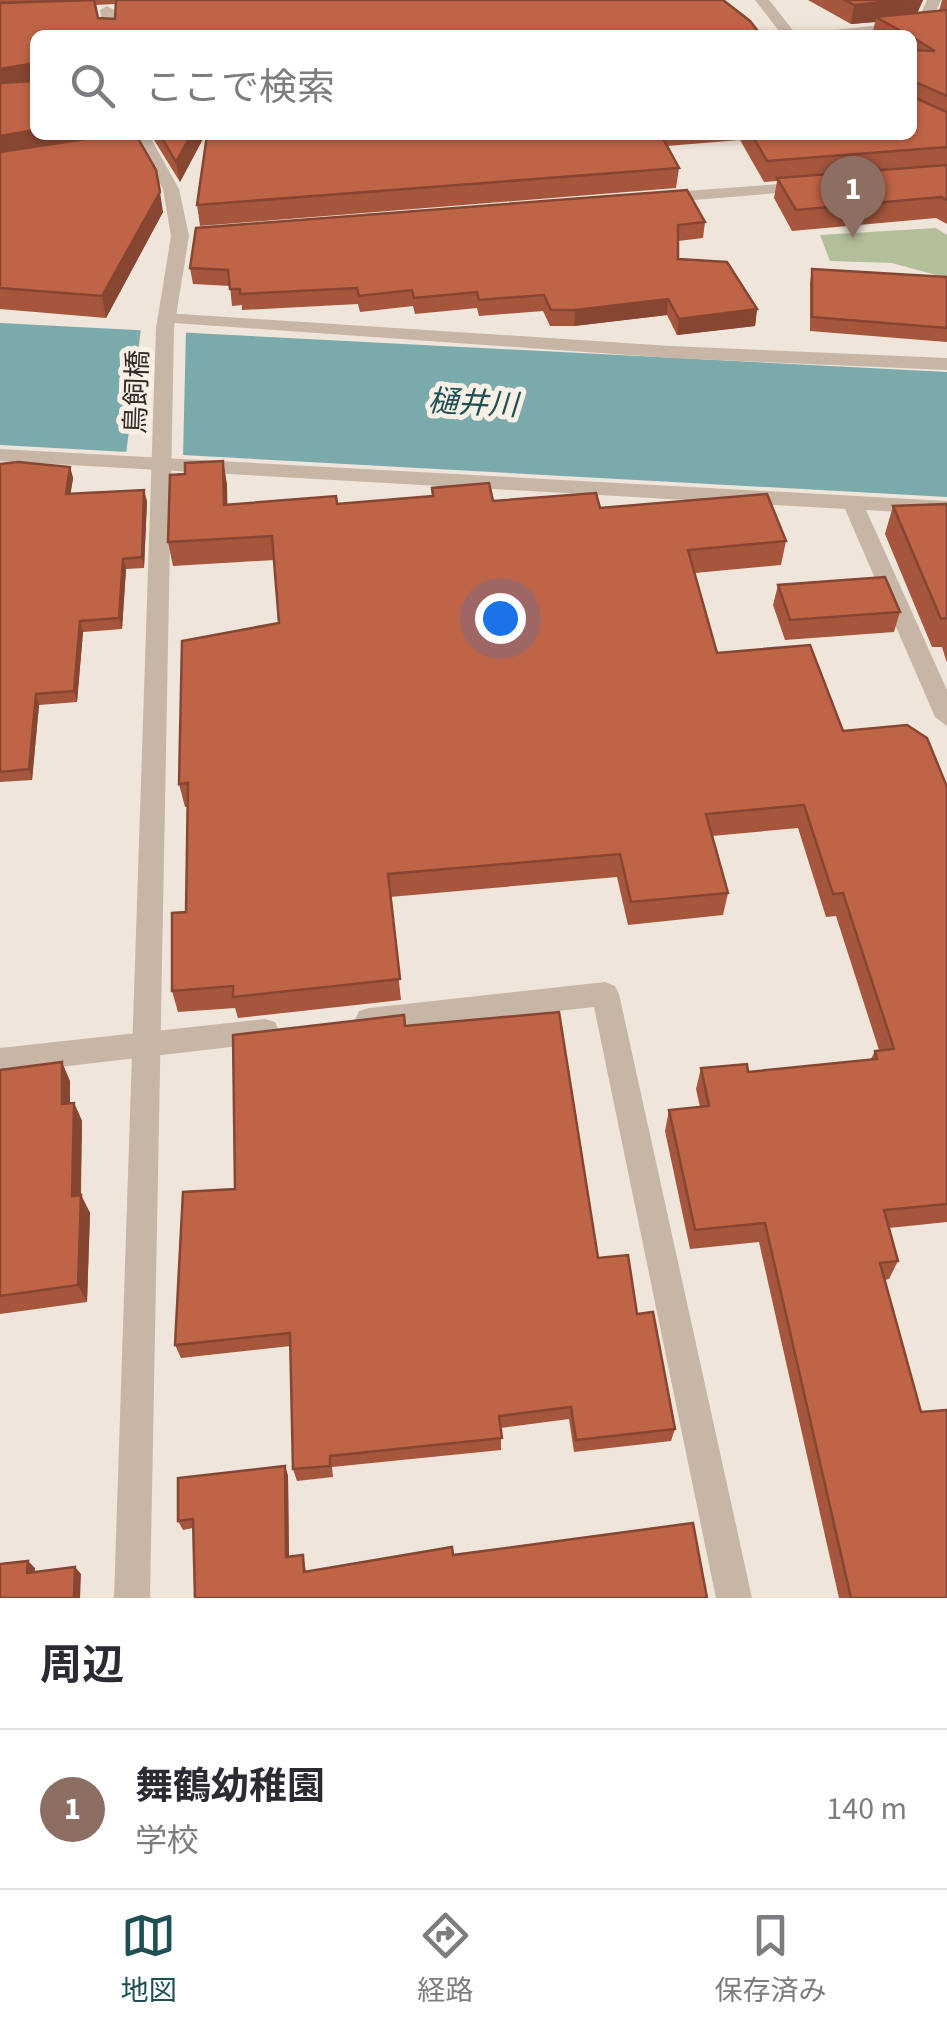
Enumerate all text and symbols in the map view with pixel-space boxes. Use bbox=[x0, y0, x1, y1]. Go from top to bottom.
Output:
search box bbox=[30, 30, 917, 140]
icon: search bbox=[65, 58, 120, 113]
text: ここで検索 bbox=[145, 61, 335, 115]
pin: 1 bbox=[820, 156, 886, 238]
street label: 鳥飼橋 bbox=[116, 349, 158, 435]
water label: 樋井川 bbox=[427, 380, 522, 427]
your location bbox=[475, 593, 526, 644]
text: 周辺 bbox=[40, 1636, 124, 1696]
text: 舞鶴幼稚園 bbox=[135, 1760, 325, 1814]
text: 1 bbox=[64, 1786, 81, 1832]
text: 140 m bbox=[826, 1786, 907, 1832]
text: 学校 bbox=[135, 1818, 199, 1864]
tab: 地図 bbox=[120, 1908, 177, 2011]
tab: 経路 bbox=[417, 1908, 474, 2011]
tab: 保存済み bbox=[714, 1908, 827, 2011]

